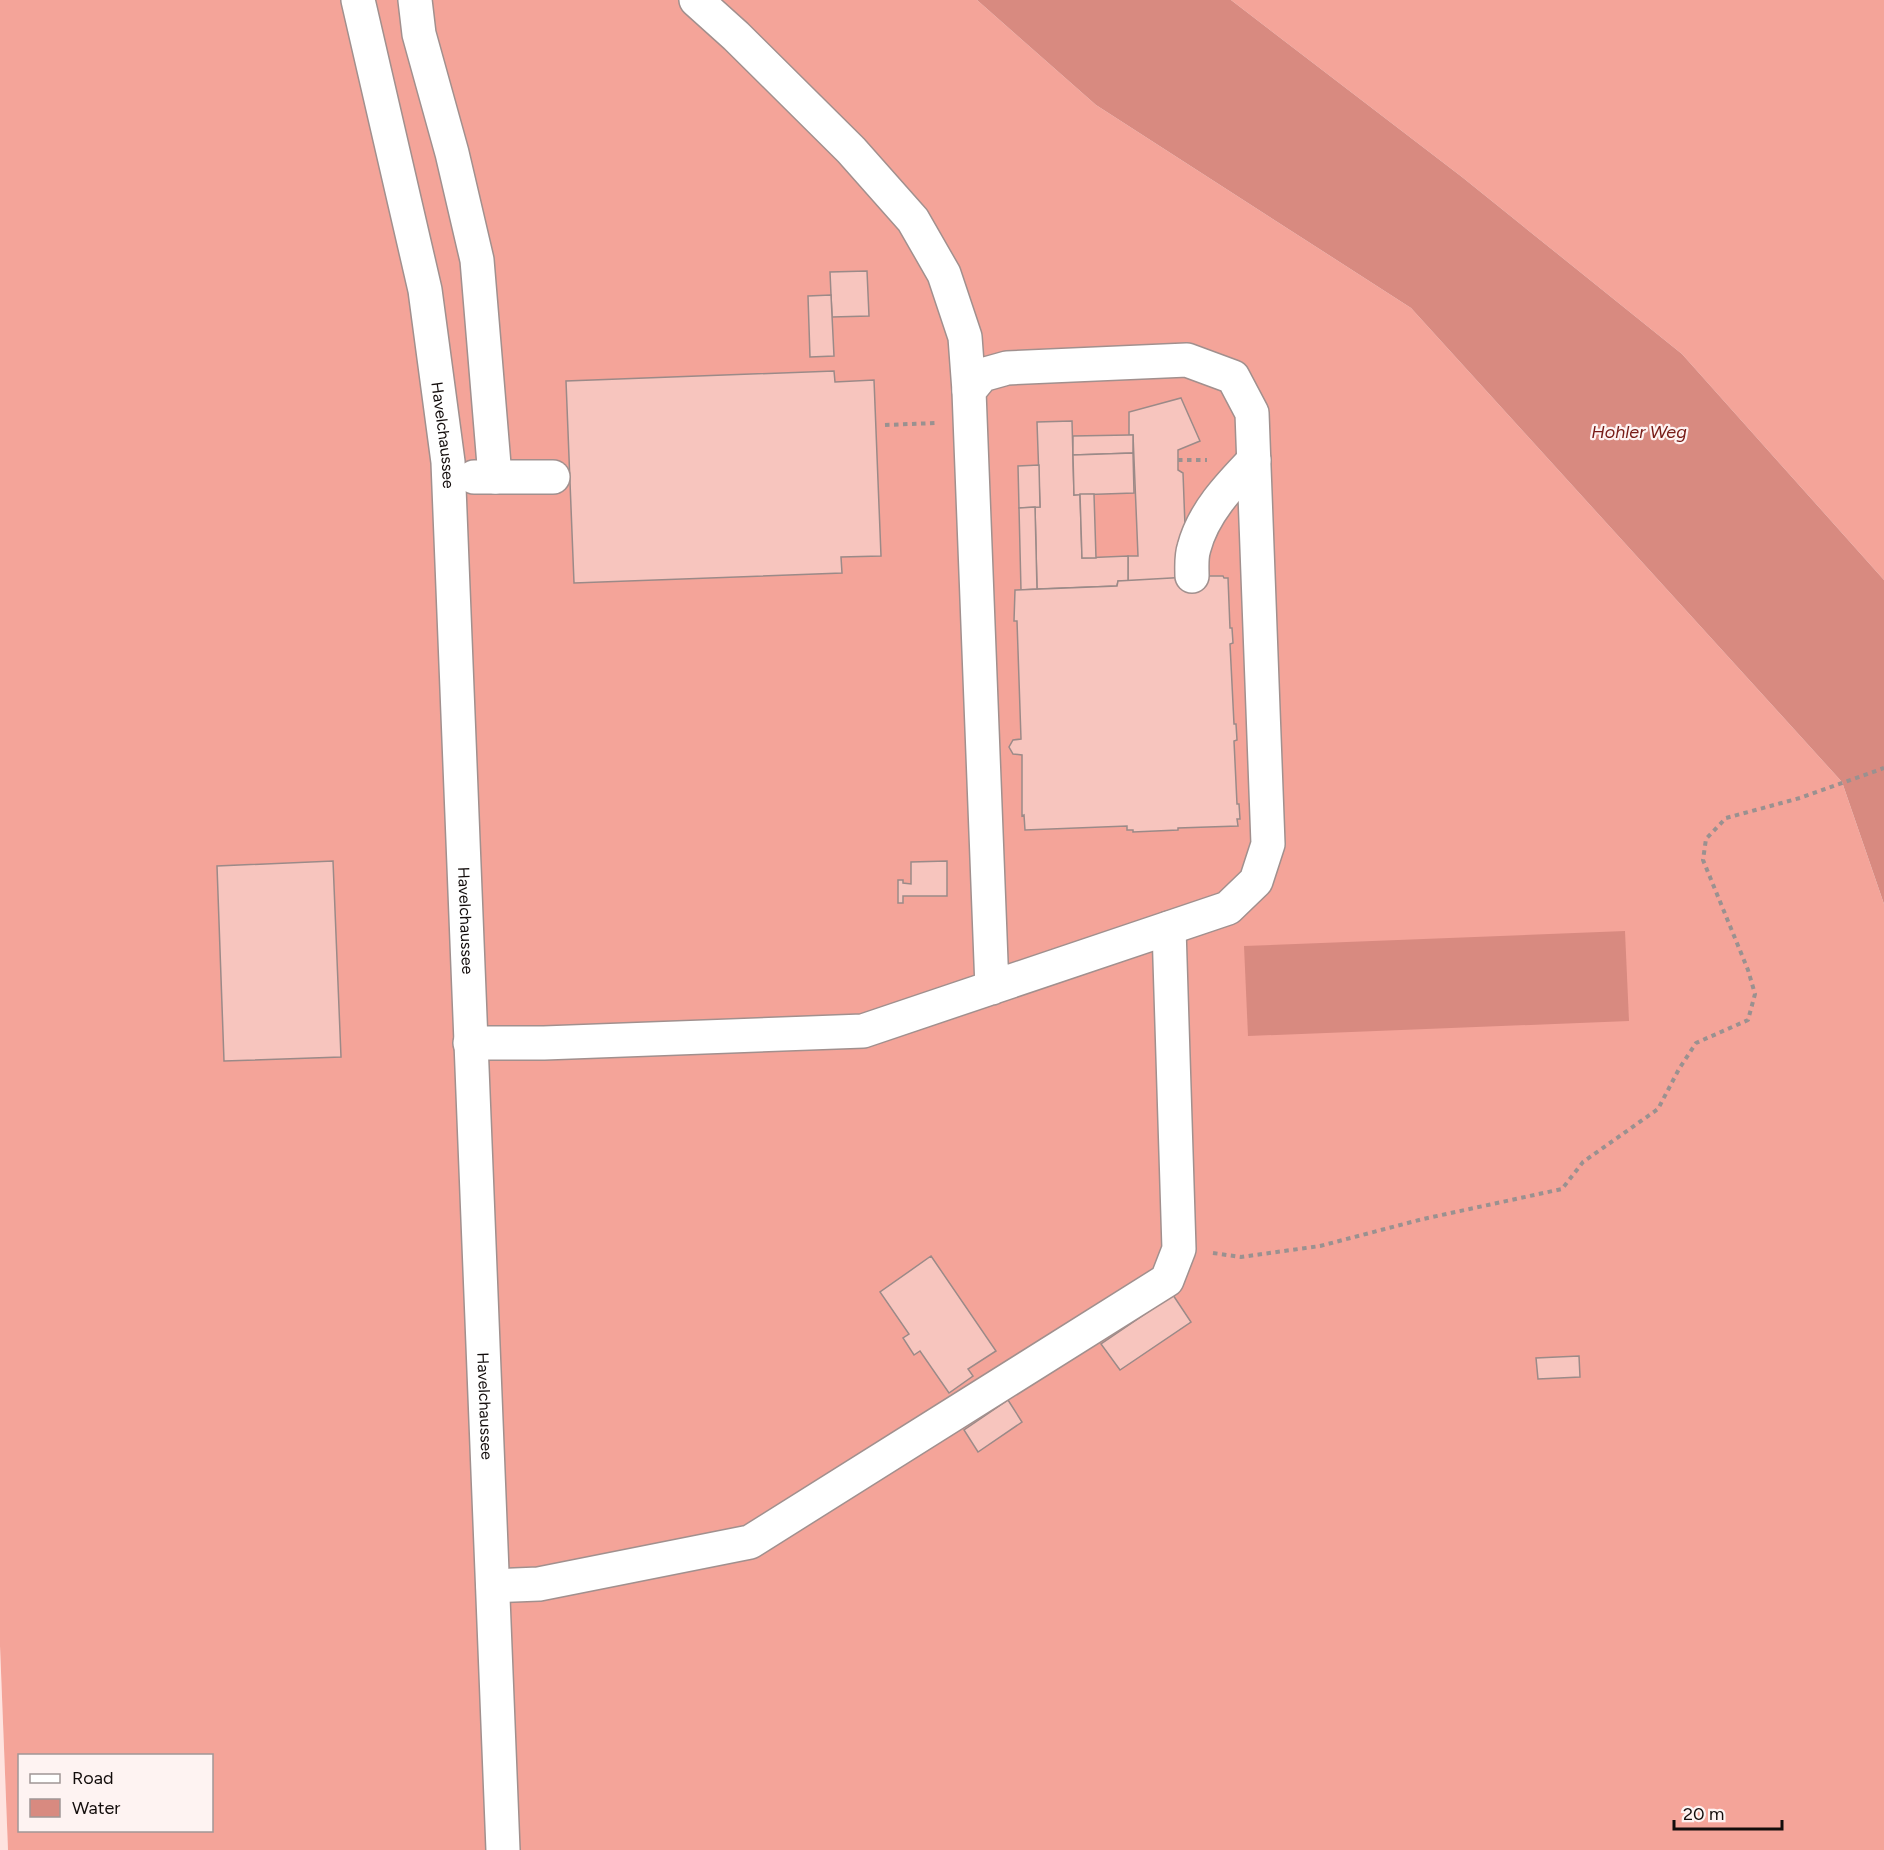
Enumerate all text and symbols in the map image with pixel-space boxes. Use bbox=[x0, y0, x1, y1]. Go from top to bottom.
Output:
street label: Havelchaussee bbox=[428, 380, 459, 489]
water label: Hohler Weg bbox=[1591, 421, 1687, 443]
street label: Havelchaussee bbox=[455, 866, 478, 975]
street label: Havelchaussee bbox=[474, 1352, 497, 1460]
legend bbox=[18, 1754, 213, 1832]
text: Road bbox=[72, 1767, 113, 1789]
scale bar bbox=[1674, 1793, 1782, 1831]
text: Water bbox=[72, 1797, 120, 1819]
text: 20 m bbox=[1683, 1803, 1724, 1825]

